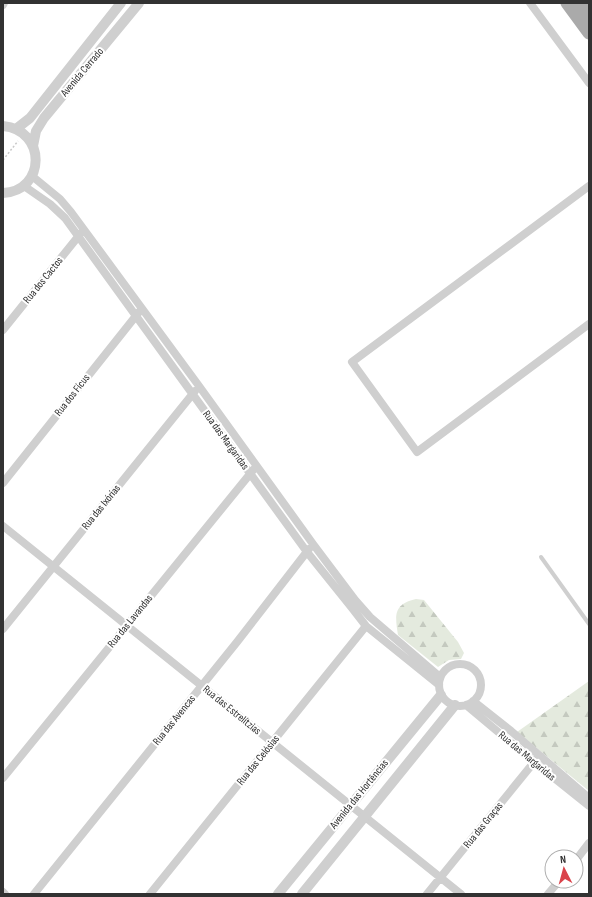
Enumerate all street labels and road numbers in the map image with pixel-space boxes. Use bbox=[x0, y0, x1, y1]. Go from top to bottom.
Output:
street label: Avenida Cerrado bbox=[57, 45, 106, 100]
street label: Rua dos Cactos bbox=[20, 254, 66, 306]
street label: Rua dos Fícus bbox=[52, 371, 92, 419]
street label: Rua das Margaridas bbox=[200, 408, 252, 472]
street label: Rua das Ixórias bbox=[79, 482, 123, 532]
street label: Rua das Lavandas bbox=[105, 592, 155, 650]
street label: Rua das Estrelítzias bbox=[200, 683, 264, 737]
street label: Rua das Avencas bbox=[150, 692, 198, 748]
street label: Rua das Margaridas bbox=[496, 728, 558, 784]
street label: Rua das Celósias bbox=[234, 732, 282, 788]
street label: Avenida das Hortências bbox=[326, 757, 391, 832]
street label: Rua das Graças bbox=[461, 799, 505, 851]

